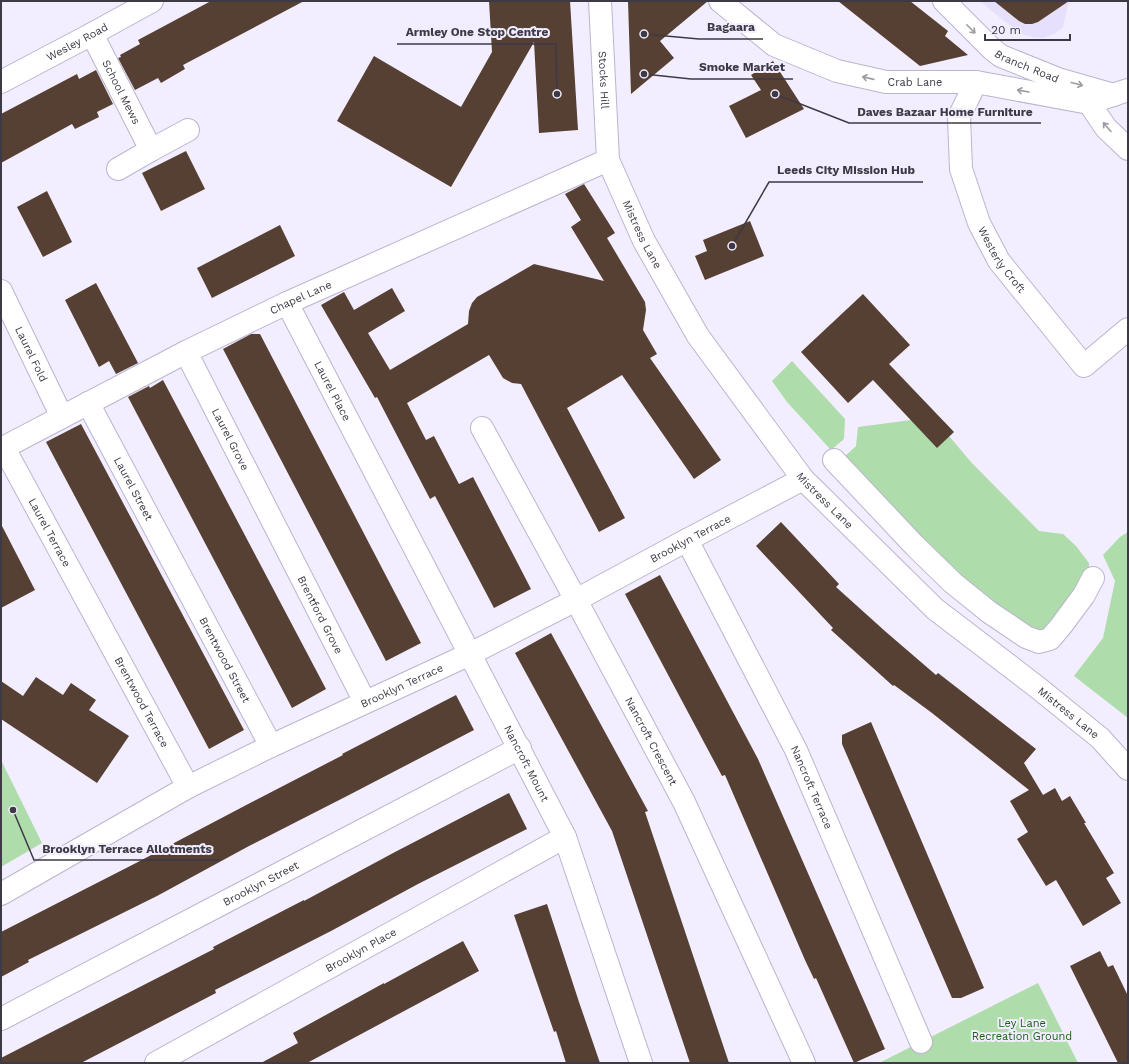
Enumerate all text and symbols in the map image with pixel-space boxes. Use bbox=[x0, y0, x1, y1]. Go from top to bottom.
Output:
callout: Bagaara bbox=[699, 15, 763, 39]
scale bar bbox=[985, 16, 1070, 42]
street label: Wesley Road bbox=[44, 20, 110, 63]
callout: Armley One Stop Centre bbox=[397, 20, 556, 44]
text: Bagaara bbox=[707, 20, 755, 34]
text: 20 m bbox=[991, 23, 1021, 37]
one-way arrow bbox=[966, 24, 976, 34]
text: Armley One Stop Centre bbox=[406, 25, 548, 39]
street label: Branch Road bbox=[992, 47, 1061, 85]
street label: Stocks Hill bbox=[596, 51, 612, 110]
callout: Smoke Market bbox=[691, 55, 793, 79]
street label: School Mews bbox=[100, 58, 143, 126]
text: Smoke Market bbox=[699, 60, 786, 74]
one-way arrow bbox=[862, 74, 875, 82]
street label: Crab Lane bbox=[888, 76, 942, 89]
one-way arrow bbox=[1070, 81, 1083, 89]
one-way arrow bbox=[1017, 87, 1030, 95]
callout: Daves Bazaar Home Furniture bbox=[849, 99, 1041, 123]
text: Daves Bazaar Home Furniture bbox=[857, 105, 1033, 119]
one-way arrow bbox=[1102, 122, 1111, 133]
callout: Leeds City Mission Hub bbox=[769, 158, 923, 182]
text: Leeds City Mission Hub bbox=[777, 163, 915, 177]
street label: Mistress Lane bbox=[620, 198, 665, 271]
street label: Westerly Croft bbox=[975, 224, 1029, 295]
street label: Chapel Lane bbox=[268, 277, 334, 317]
street label: Laurel Fold bbox=[13, 324, 50, 384]
street label: Laurel Place bbox=[312, 359, 354, 423]
street label: Laurel Grove bbox=[209, 406, 252, 472]
street label: Laurel Street bbox=[111, 455, 156, 523]
street label: Mistress Lane bbox=[794, 470, 856, 531]
street label: Laurel Terrace bbox=[26, 496, 74, 569]
street label: Brooklyn Terrace bbox=[648, 512, 733, 565]
street label: Brentford Grove bbox=[295, 574, 346, 656]
street label: Brentwood Street bbox=[197, 615, 253, 705]
street label: Brentwood Terrace bbox=[112, 654, 172, 750]
street label: Brooklyn Terrace bbox=[358, 661, 445, 710]
street label: Mistress Lane bbox=[1036, 684, 1102, 741]
street label: Nancroft Crescent bbox=[623, 695, 680, 788]
street label: Nancroft Mount bbox=[501, 723, 552, 804]
street label: Nancroft Terrace bbox=[788, 743, 835, 831]
callout: Brooklyn Terrace Allotments bbox=[34, 836, 220, 860]
text: Brooklyn Terrace Allotments bbox=[42, 842, 212, 856]
street label: Brooklyn Street bbox=[221, 858, 301, 908]
street label: Brooklyn Place bbox=[323, 925, 399, 975]
park label: Ley Lane Recreation Ground bbox=[972, 1017, 1072, 1043]

